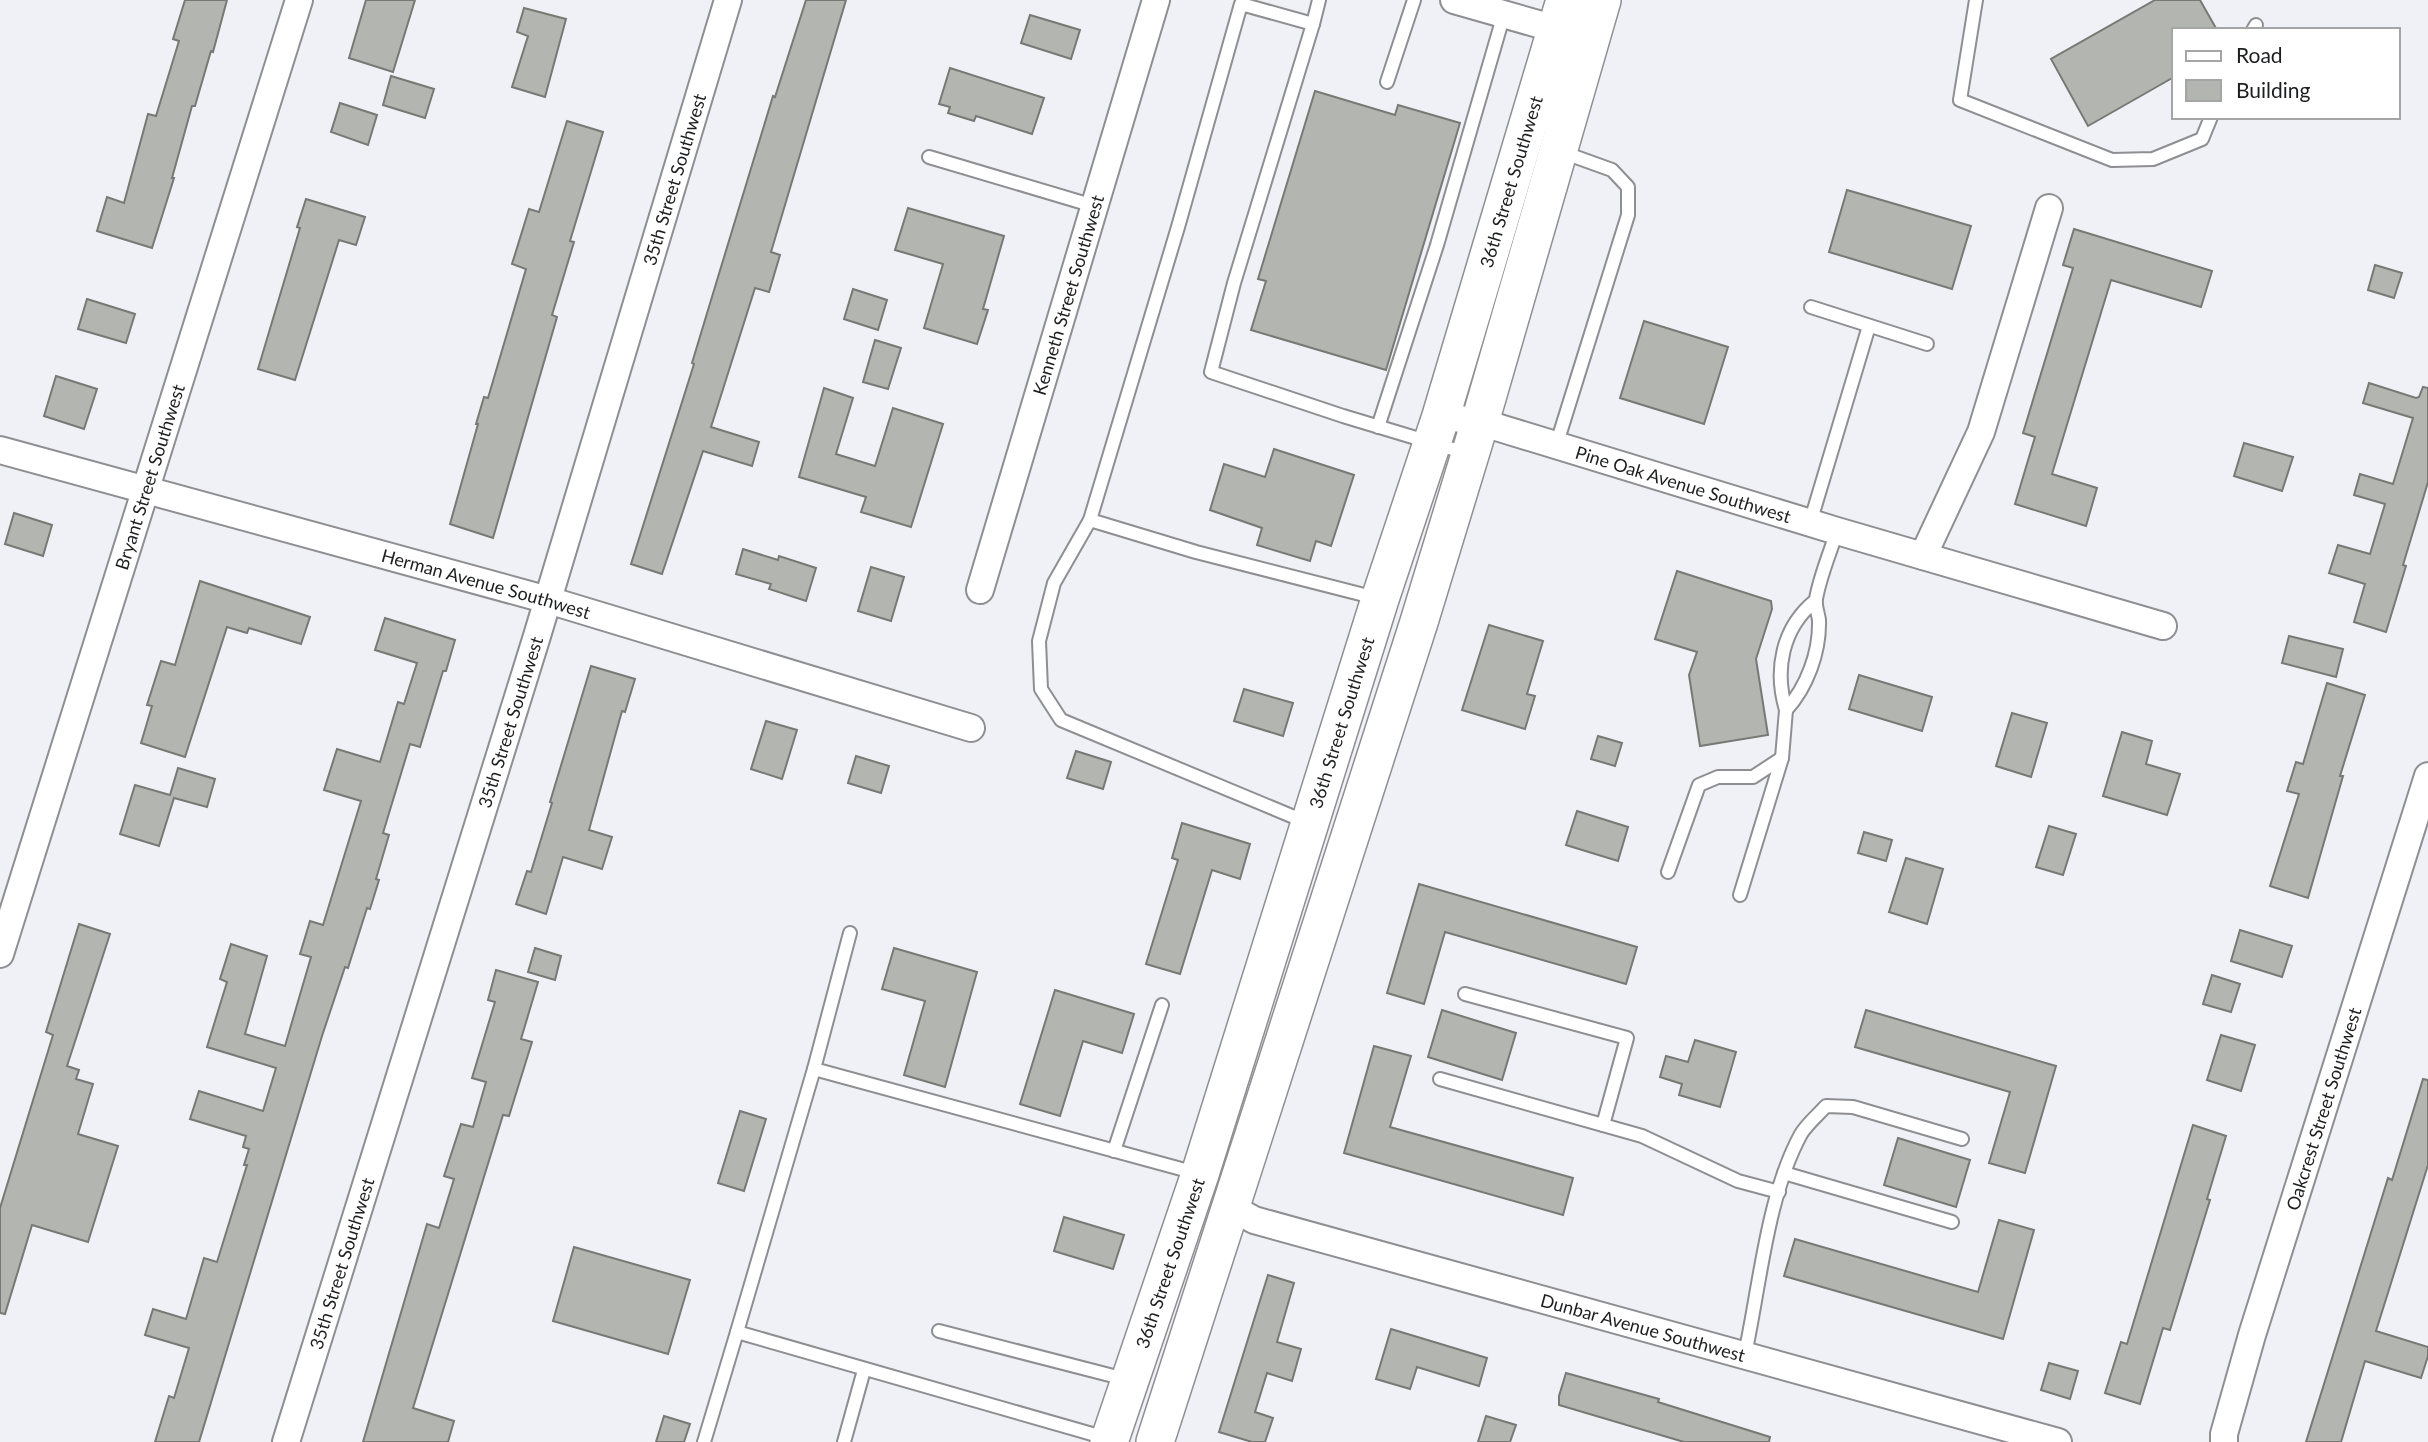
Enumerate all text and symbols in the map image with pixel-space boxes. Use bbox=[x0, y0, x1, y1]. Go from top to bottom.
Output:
legend bbox=[2172, 28, 2400, 119]
text: Road bbox=[2236, 42, 2283, 67]
text: Building bbox=[2236, 77, 2311, 102]
street label: 35th Street Southwest bbox=[638, 90, 710, 268]
street label: 36th Street Southwest bbox=[1475, 93, 1547, 270]
street label: Kenneth Street Southwest bbox=[1028, 192, 1108, 398]
street label: Bryant Street Southwest bbox=[110, 381, 189, 572]
street label: Pine Oak Avenue Southwest bbox=[1573, 441, 1794, 527]
street label: Herman Avenue Southwest bbox=[379, 544, 594, 623]
street label: 35th Street Southwest bbox=[473, 633, 547, 810]
street label: 36th Street Southwest bbox=[1304, 634, 1379, 811]
street label: Oakcrest Street Southwest bbox=[2281, 1004, 2366, 1213]
street label: 35th Street Southwest bbox=[305, 1175, 379, 1352]
street label: 36th Street Southwest bbox=[1131, 1175, 1209, 1351]
street label: Dunbar Avenue Southwest bbox=[1538, 1289, 1748, 1366]

